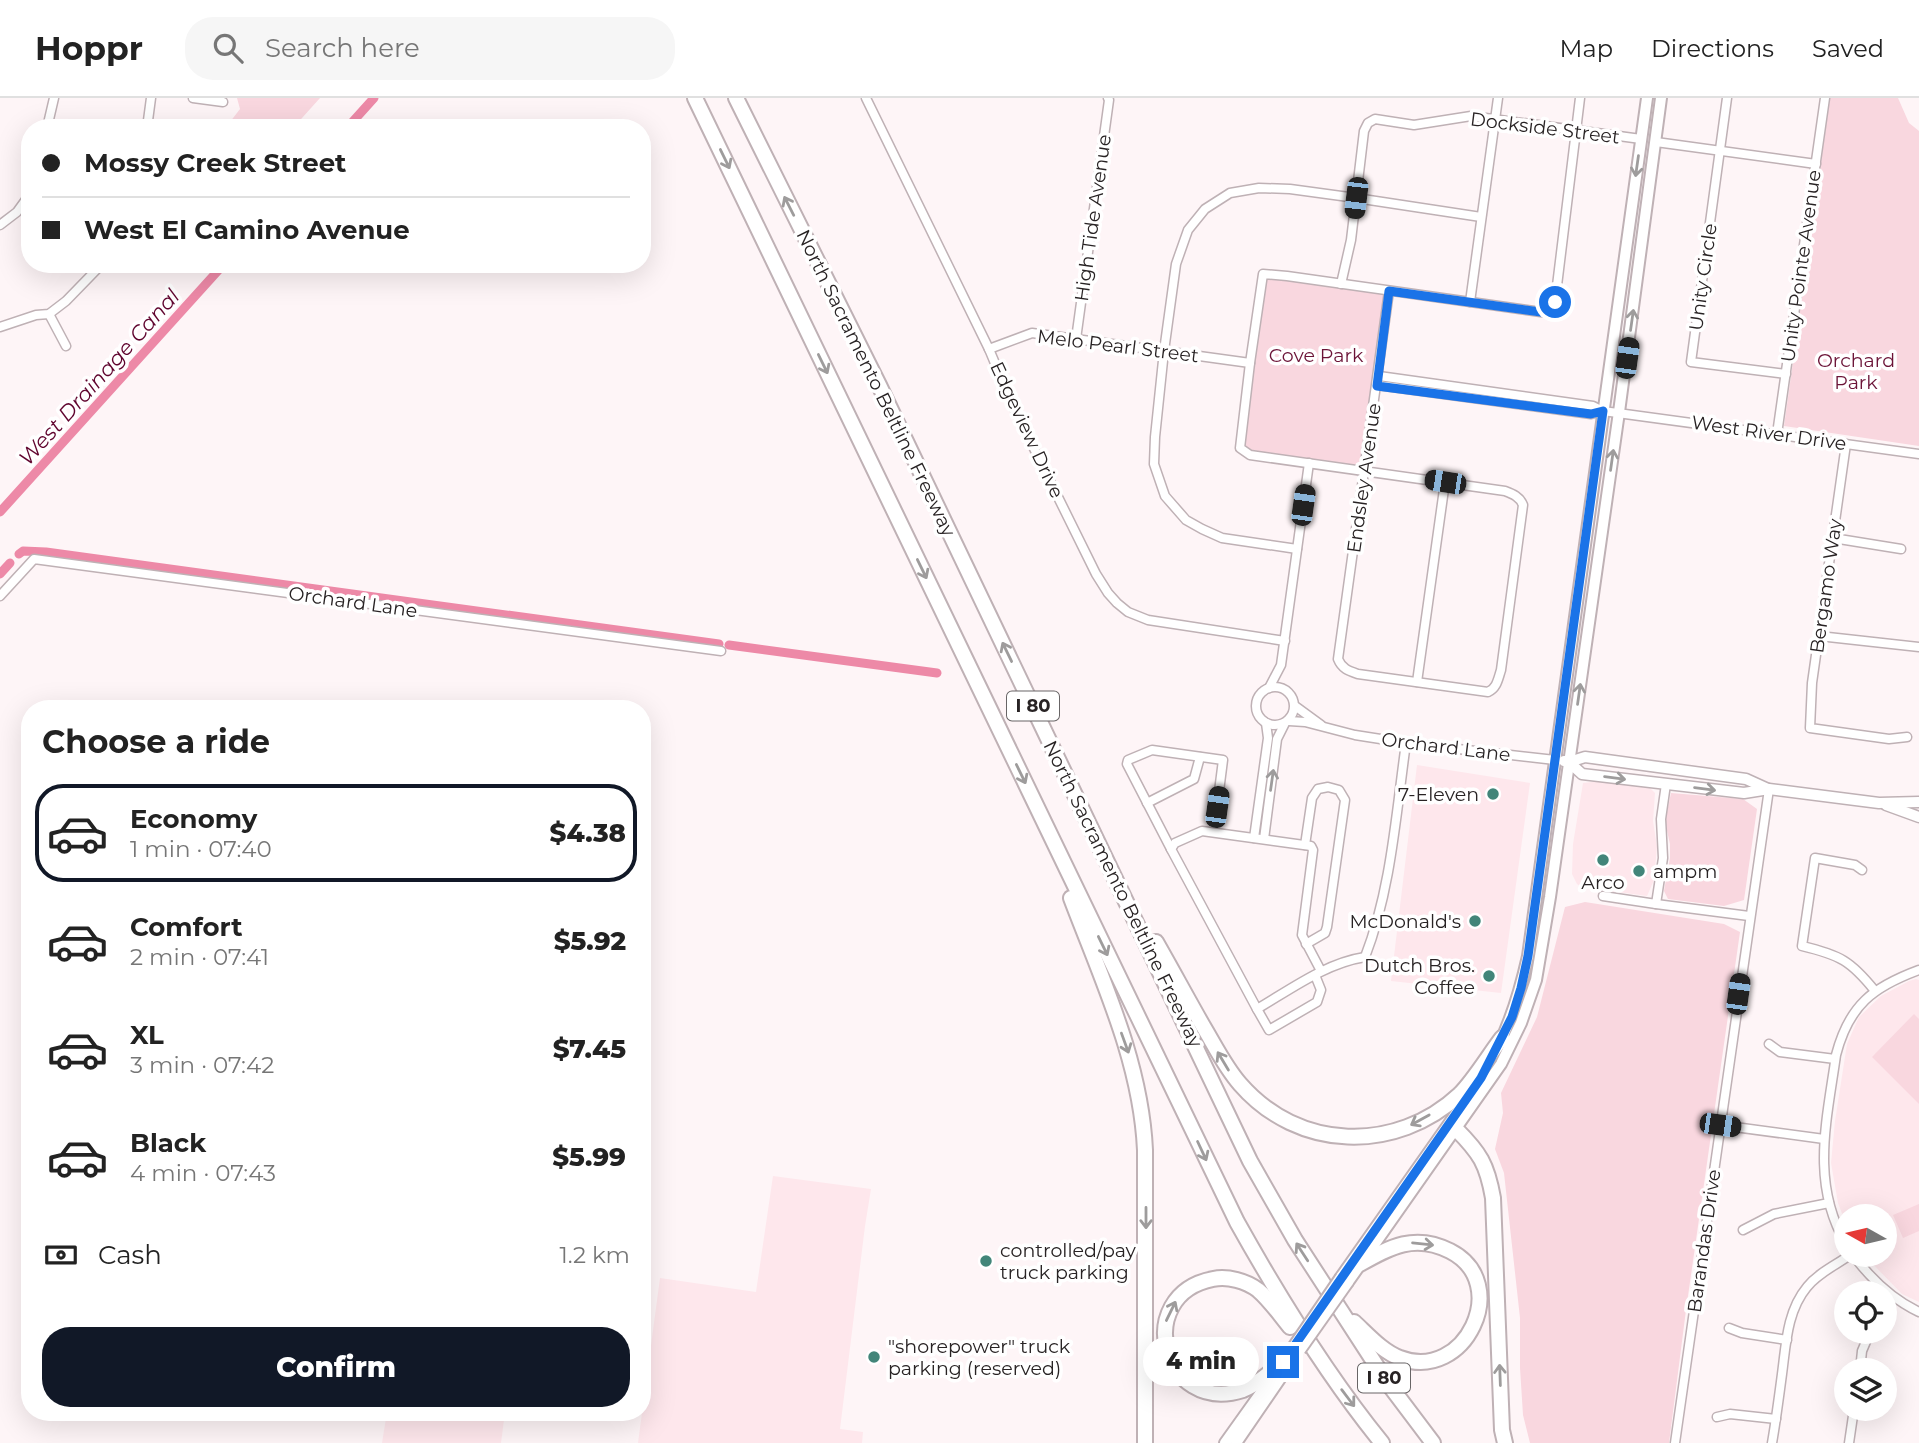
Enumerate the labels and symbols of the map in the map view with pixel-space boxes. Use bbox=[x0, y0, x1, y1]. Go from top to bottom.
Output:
street label: Dockside Street bbox=[1469, 107, 1621, 149]
street label: High Tide Avenue bbox=[1070, 133, 1116, 303]
one-way arrow bbox=[719, 149, 732, 170]
one-way arrow bbox=[1631, 154, 1644, 176]
street label: Unity Pointe Avenue bbox=[1776, 168, 1826, 364]
car bbox=[1344, 176, 1369, 220]
one-way arrow bbox=[781, 196, 795, 217]
street label: Unity Circle bbox=[1684, 222, 1722, 332]
street label: North Sacramento Beltline Freeway bbox=[791, 226, 961, 541]
water label: West Drainage Canal bbox=[13, 284, 185, 470]
route start bbox=[1539, 286, 1571, 318]
one-way arrow bbox=[1625, 309, 1638, 332]
street label: Melo Pearl Street bbox=[1036, 325, 1200, 367]
car bbox=[1614, 336, 1641, 380]
park label: Cove Park bbox=[1269, 344, 1364, 367]
park label: Orchard Park bbox=[1817, 349, 1895, 394]
one-way arrow bbox=[817, 353, 831, 374]
street label: Edgeview Drive bbox=[985, 358, 1069, 502]
street label: Endsley Avenue bbox=[1342, 402, 1386, 554]
street label: West River Drive bbox=[1690, 411, 1848, 455]
one-way arrow bbox=[1606, 449, 1619, 471]
car bbox=[1423, 468, 1468, 496]
car bbox=[1290, 483, 1317, 527]
street label: Bergamo Way bbox=[1805, 517, 1847, 655]
one-way arrow bbox=[916, 558, 929, 579]
street label: Orchard Lane bbox=[287, 582, 419, 622]
one-way arrow bbox=[1000, 642, 1013, 663]
one-way arrow bbox=[1573, 684, 1586, 706]
road number: I 80 bbox=[1007, 692, 1059, 720]
street label: Orchard Lane bbox=[1380, 728, 1512, 766]
street label: North Sacramento Beltline Freeway bbox=[1038, 737, 1208, 1052]
one-way arrow bbox=[1015, 763, 1028, 784]
one-way arrow bbox=[1265, 770, 1278, 792]
one-way arrow bbox=[1603, 772, 1626, 785]
one-way arrow bbox=[1693, 782, 1716, 795]
place label: 7-Eleven bbox=[1398, 783, 1479, 806]
car bbox=[1204, 785, 1231, 829]
marker: 7-Eleven bbox=[1485, 786, 1501, 802]
marker: Arco bbox=[1595, 852, 1611, 868]
place label: ampm bbox=[1653, 860, 1717, 883]
marker: ampm bbox=[1631, 863, 1647, 879]
place label: Arco bbox=[1581, 871, 1625, 894]
place label: McDonald's bbox=[1349, 910, 1461, 933]
marker: McDonald's bbox=[1467, 913, 1483, 929]
one-way arrow bbox=[1097, 935, 1111, 956]
place label: Dutch Bros. Coffee bbox=[1364, 954, 1475, 999]
marker: Dutch Bros. Coffee bbox=[1481, 968, 1497, 984]
car bbox=[1725, 972, 1752, 1016]
one-way arrow bbox=[1120, 1031, 1132, 1053]
one-way arrow bbox=[1216, 1051, 1230, 1071]
car bbox=[1698, 1112, 1743, 1138]
one-way arrow bbox=[1410, 1114, 1431, 1127]
one-way arrow bbox=[1196, 1140, 1209, 1161]
street label: Barandas Drive bbox=[1683, 1168, 1725, 1314]
north arrow bbox=[1834, 1204, 1897, 1267]
one-way arrow bbox=[1139, 1206, 1153, 1229]
one-way arrow bbox=[1411, 1238, 1434, 1251]
place label: controlled/pay truck parking bbox=[1000, 1239, 1137, 1284]
one-way arrow bbox=[1295, 1242, 1309, 1262]
marker: controlled/pay truck parking bbox=[978, 1253, 994, 1269]
one-way arrow bbox=[1165, 1301, 1179, 1322]
place label: "shorepower" truck parking (reserved) bbox=[888, 1335, 1071, 1380]
callout: 4 min bbox=[1143, 1338, 1258, 1386]
route end bbox=[1267, 1346, 1299, 1378]
marker: "shorepower" truck parking (reserved) bbox=[866, 1349, 882, 1365]
road number: I 80 bbox=[1358, 1364, 1410, 1392]
one-way arrow bbox=[1493, 1364, 1506, 1387]
one-way arrow bbox=[1340, 1388, 1355, 1407]

